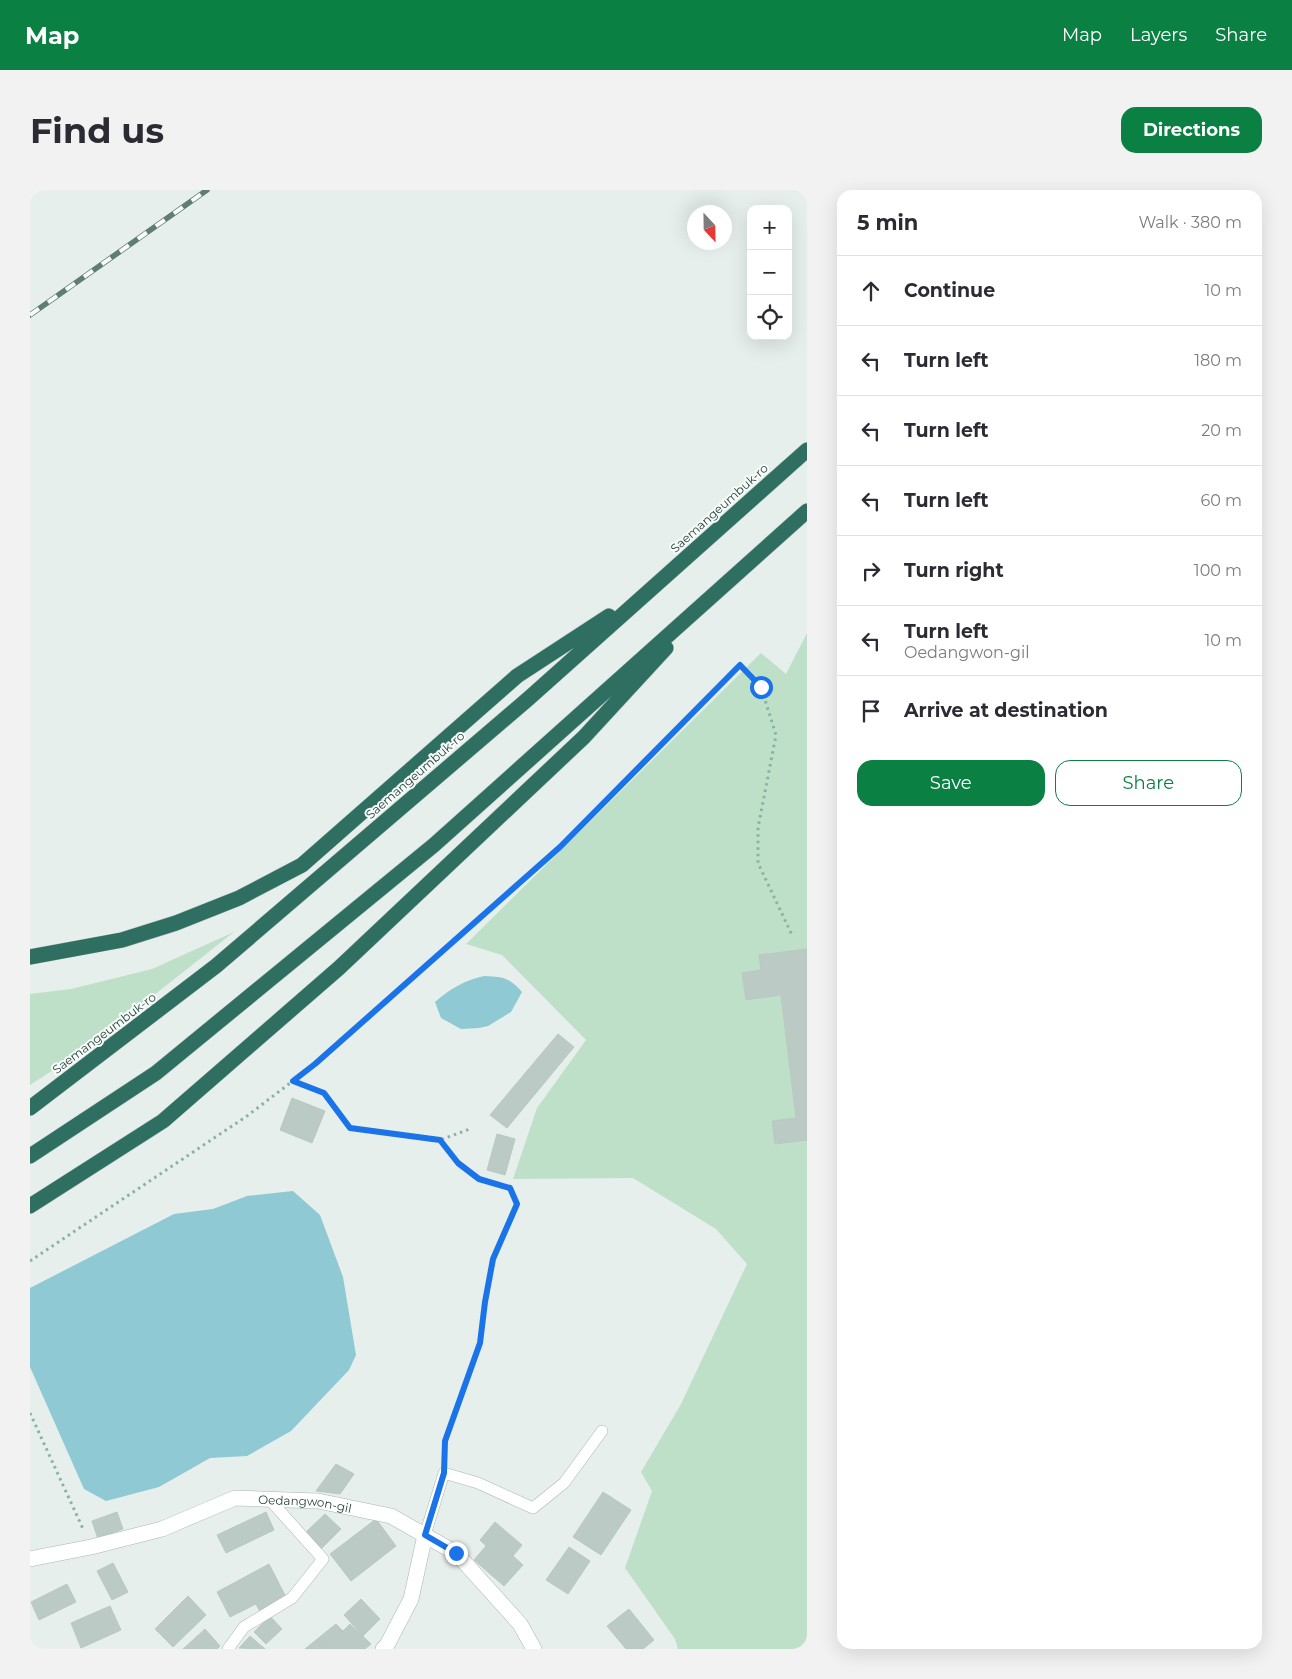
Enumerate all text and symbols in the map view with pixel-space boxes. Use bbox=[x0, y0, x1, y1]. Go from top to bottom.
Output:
text: Map bbox=[25, 21, 79, 50]
text: Map bbox=[1062, 24, 1102, 46]
text: Layers bbox=[1130, 24, 1187, 46]
text: Share bbox=[1215, 24, 1267, 46]
button: Directions bbox=[1121, 107, 1262, 153]
text: Find us bbox=[30, 109, 164, 152]
north arrow bbox=[687, 205, 732, 250]
map controls bbox=[747, 205, 792, 340]
button: + bbox=[747, 205, 792, 250]
text: 5 min bbox=[857, 210, 918, 235]
text: Walk · 380 m bbox=[1138, 213, 1242, 232]
button: − bbox=[747, 250, 792, 295]
icon: ahead bbox=[857, 277, 885, 305]
text: Continue bbox=[904, 279, 995, 302]
text: 10 m bbox=[1204, 281, 1242, 300]
button: locate bbox=[747, 295, 792, 340]
icon: left bbox=[857, 347, 885, 375]
text: Turn left bbox=[904, 349, 989, 372]
text: 180 m bbox=[1194, 351, 1242, 370]
icon: left bbox=[857, 417, 885, 445]
text: Turn left bbox=[904, 419, 989, 442]
text: 20 m bbox=[1201, 421, 1242, 440]
street label: Saemangeumbuk-ro bbox=[667, 460, 771, 556]
icon: left bbox=[857, 487, 885, 515]
text: Turn left bbox=[904, 489, 989, 512]
text: 60 m bbox=[1200, 491, 1242, 510]
icon: right bbox=[857, 557, 885, 585]
text: Turn right bbox=[904, 559, 1004, 582]
text: 100 m bbox=[1194, 561, 1242, 580]
text: Turn left bbox=[904, 620, 989, 643]
icon: left bbox=[857, 627, 885, 655]
text: 10 m bbox=[1204, 631, 1242, 650]
text: Oedangwon-gil bbox=[904, 643, 1030, 662]
route start bbox=[750, 676, 773, 699]
icon: arrive bbox=[857, 697, 885, 725]
text: Arrive at destination bbox=[904, 699, 1108, 722]
street label: Saemangeumbuk-ro bbox=[363, 728, 467, 822]
button: Save bbox=[857, 760, 1045, 806]
button: Share bbox=[1055, 760, 1242, 806]
street label: Saemangeumbuk-ro bbox=[49, 989, 159, 1077]
street label: Oedangwon-gil bbox=[258, 1491, 353, 1515]
route end bbox=[445, 1542, 468, 1565]

